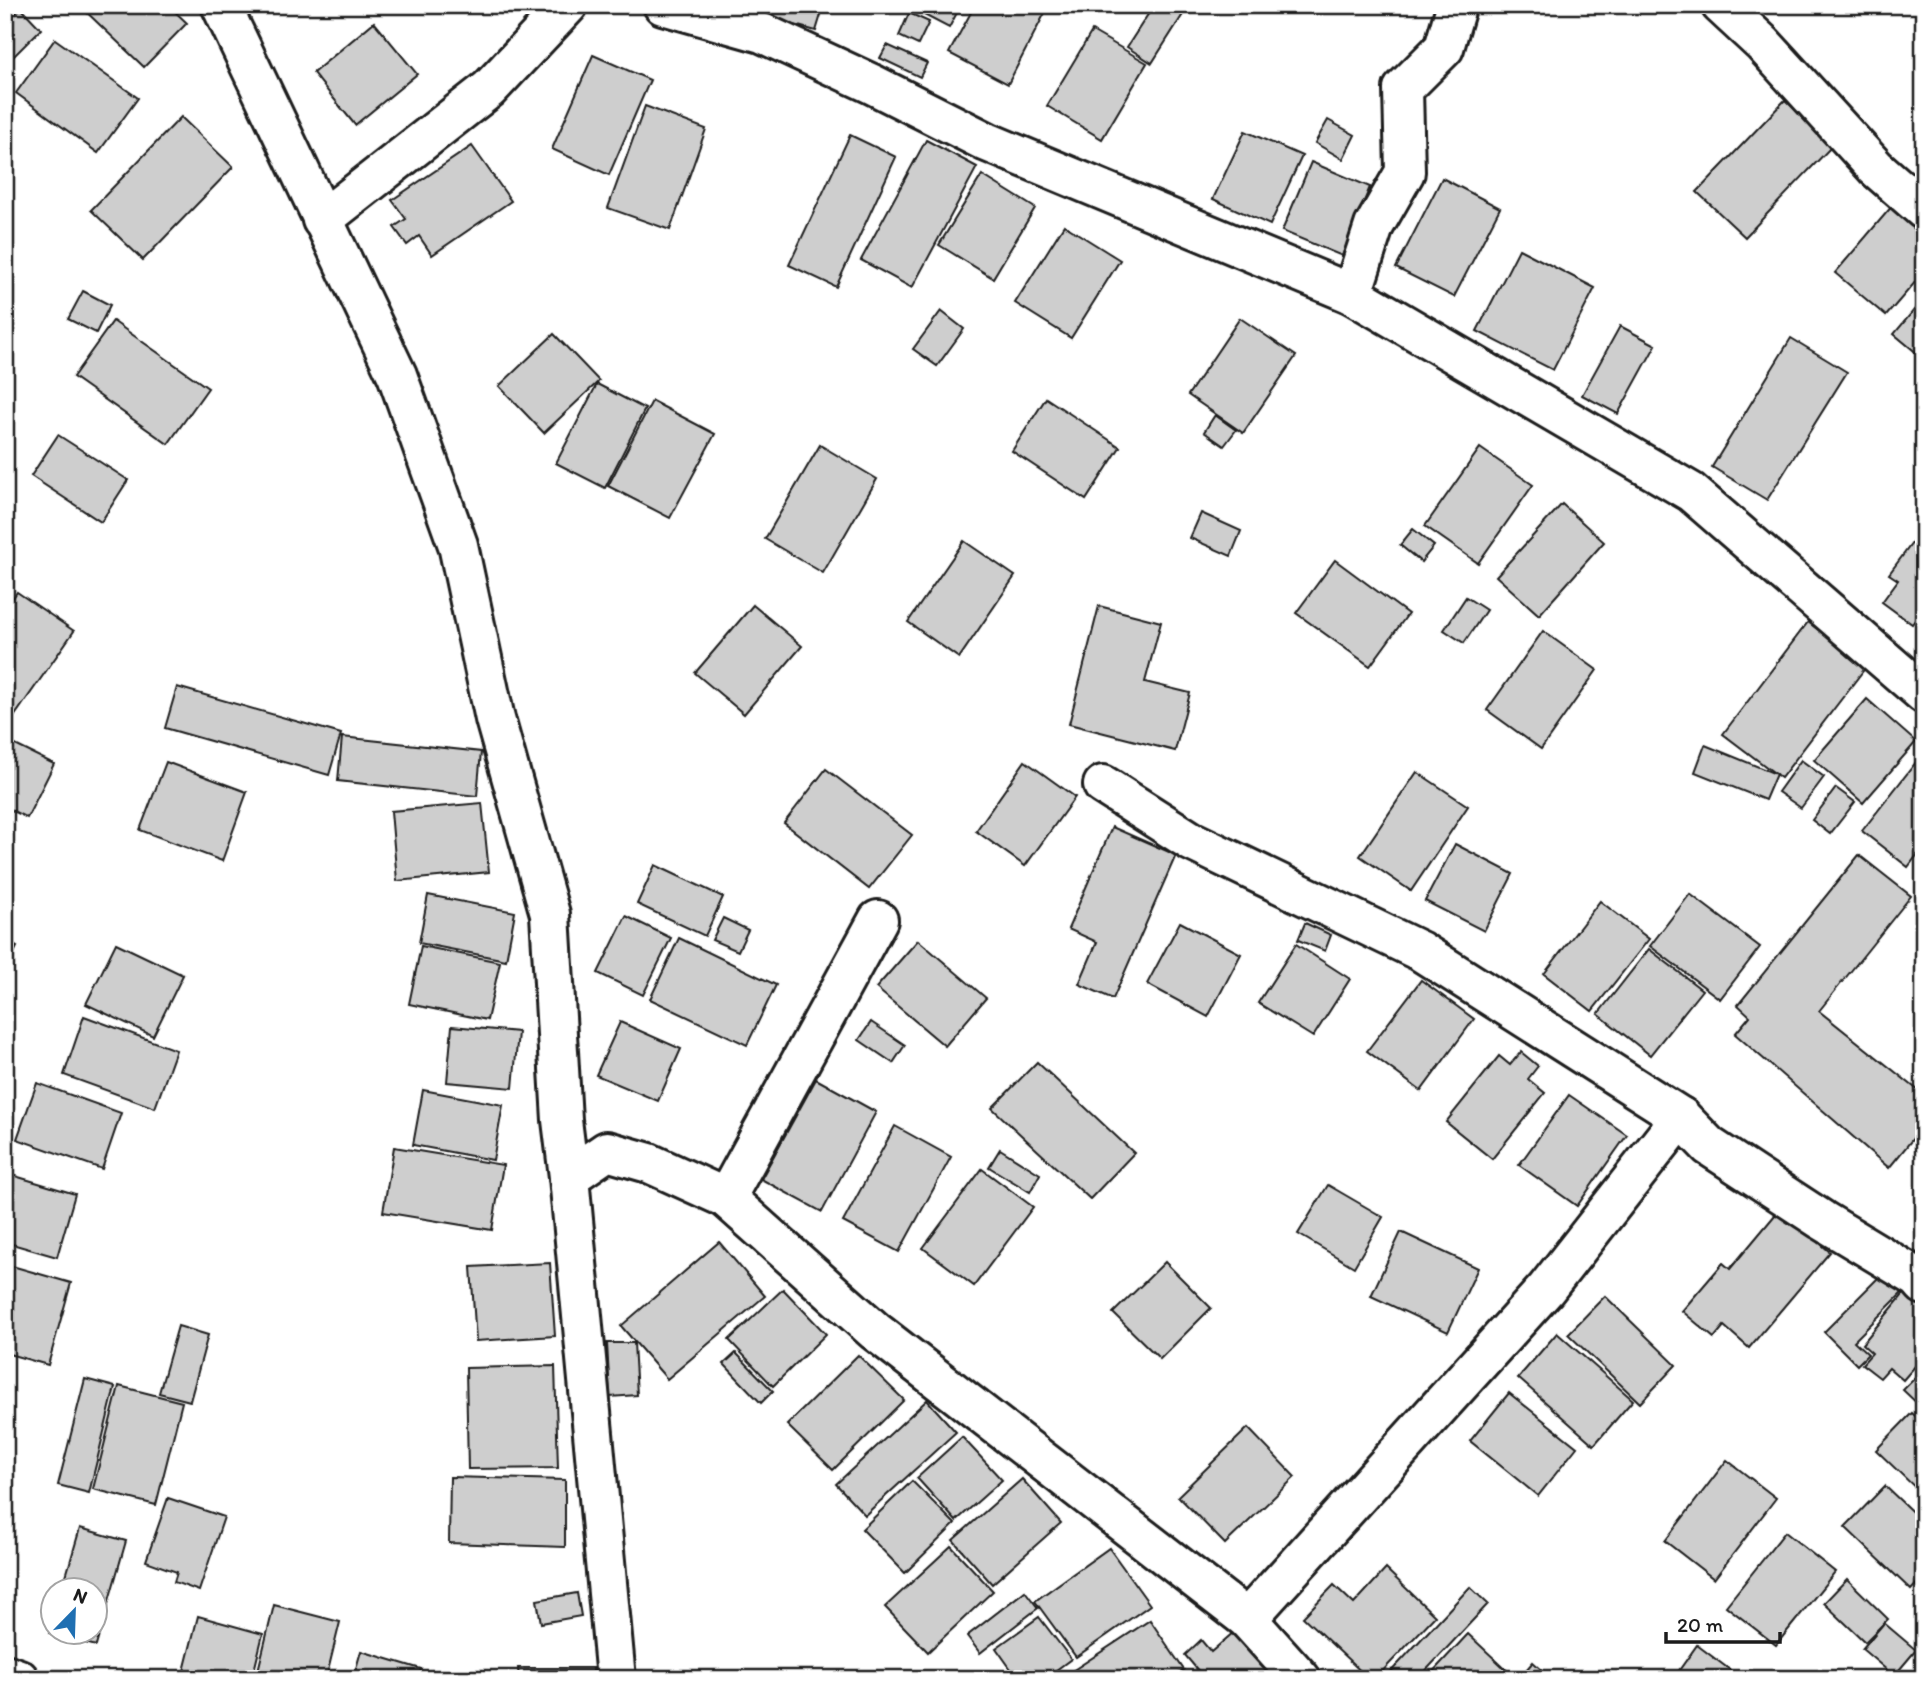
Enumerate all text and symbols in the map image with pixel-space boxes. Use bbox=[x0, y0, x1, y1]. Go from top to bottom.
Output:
north arrow bbox=[38, 1576, 108, 1646]
text: N bbox=[70, 1583, 91, 1609]
scale bar bbox=[1666, 1600, 1780, 1644]
text: 20 m bbox=[1677, 1612, 1724, 1637]

